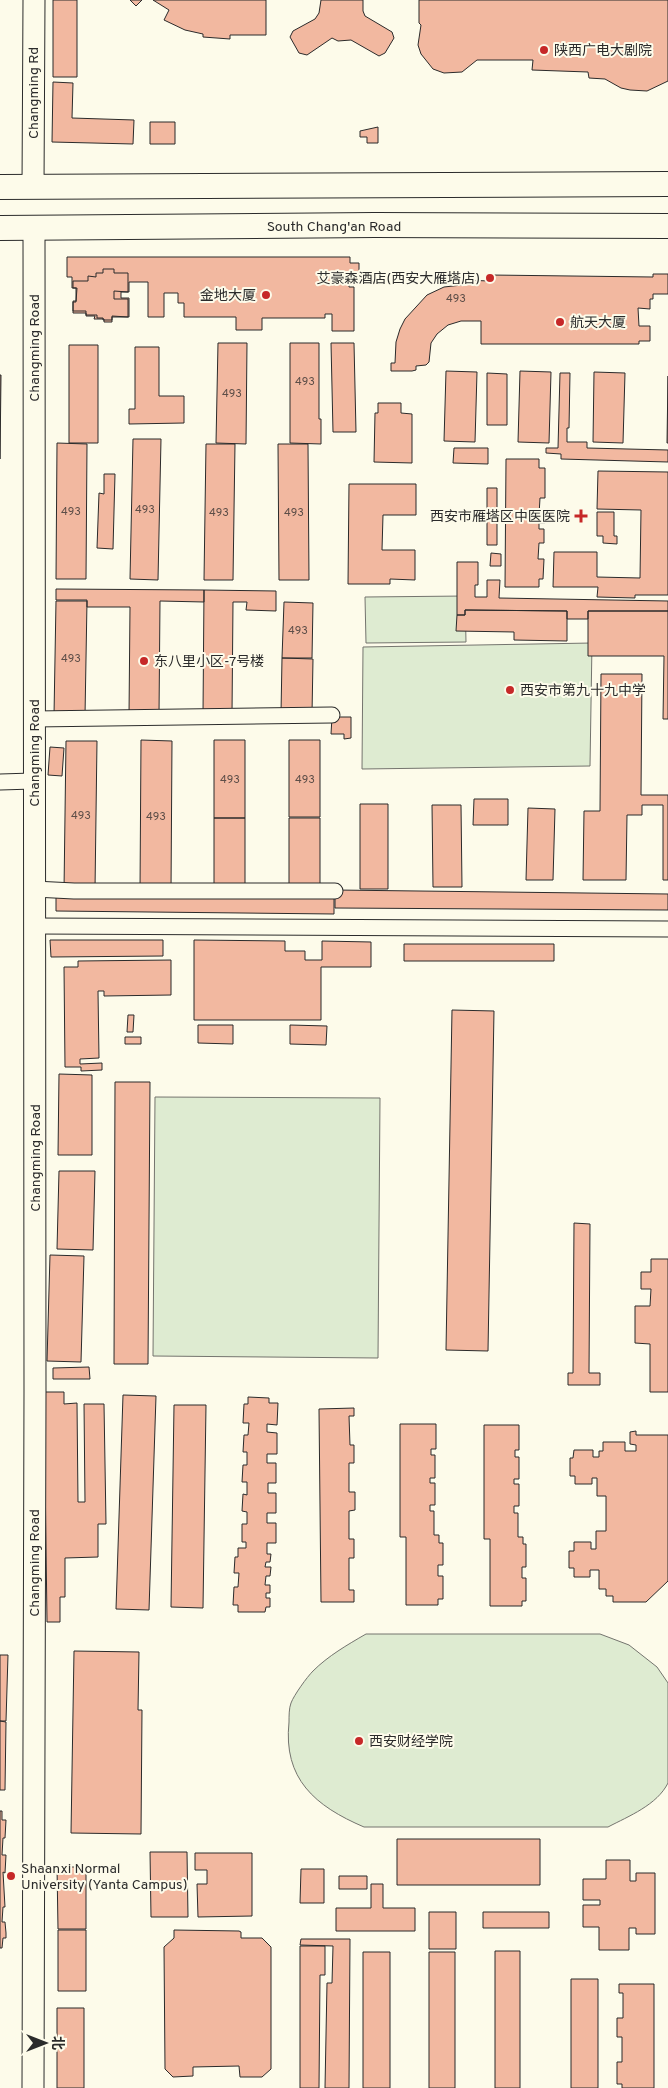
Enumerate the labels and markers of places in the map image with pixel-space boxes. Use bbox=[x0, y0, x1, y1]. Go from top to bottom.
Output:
place label: 陕西广电大剧院 bbox=[554, 43, 652, 60]
marker: 陕西广电大剧院 bbox=[538, 44, 550, 56]
place label: 艾豪森酒店(西安大雁塔店) bbox=[316, 271, 480, 288]
marker: 艾豪森酒店(西安大雁塔店) bbox=[484, 272, 496, 284]
place label: 金地大厦 bbox=[200, 288, 256, 305]
marker: 金地大厦 bbox=[260, 289, 272, 301]
place label: 航天大厦 bbox=[570, 315, 626, 332]
marker: 航天大厦 bbox=[554, 316, 566, 328]
place label: 西安市雁塔区中医医院 bbox=[430, 509, 570, 526]
marker: 西安市雁塔区中医医院 bbox=[574, 509, 588, 523]
place label: 东八里小区-7号楼 bbox=[154, 654, 264, 671]
marker: 东八里小区-7号楼 bbox=[138, 655, 150, 667]
place label: 西安市第九十九中学 bbox=[520, 682, 646, 700]
marker: 西安市第九十九中学 bbox=[504, 684, 516, 696]
place label: 西安财经学院 bbox=[369, 1734, 453, 1751]
marker: 西安财经学院 bbox=[353, 1735, 365, 1747]
place label: Shaanxi Normal University (Yanta Campus) bbox=[21, 1861, 187, 1894]
marker: Shaanxi Normal University (Yanta Campus) bbox=[5, 1870, 17, 1882]

